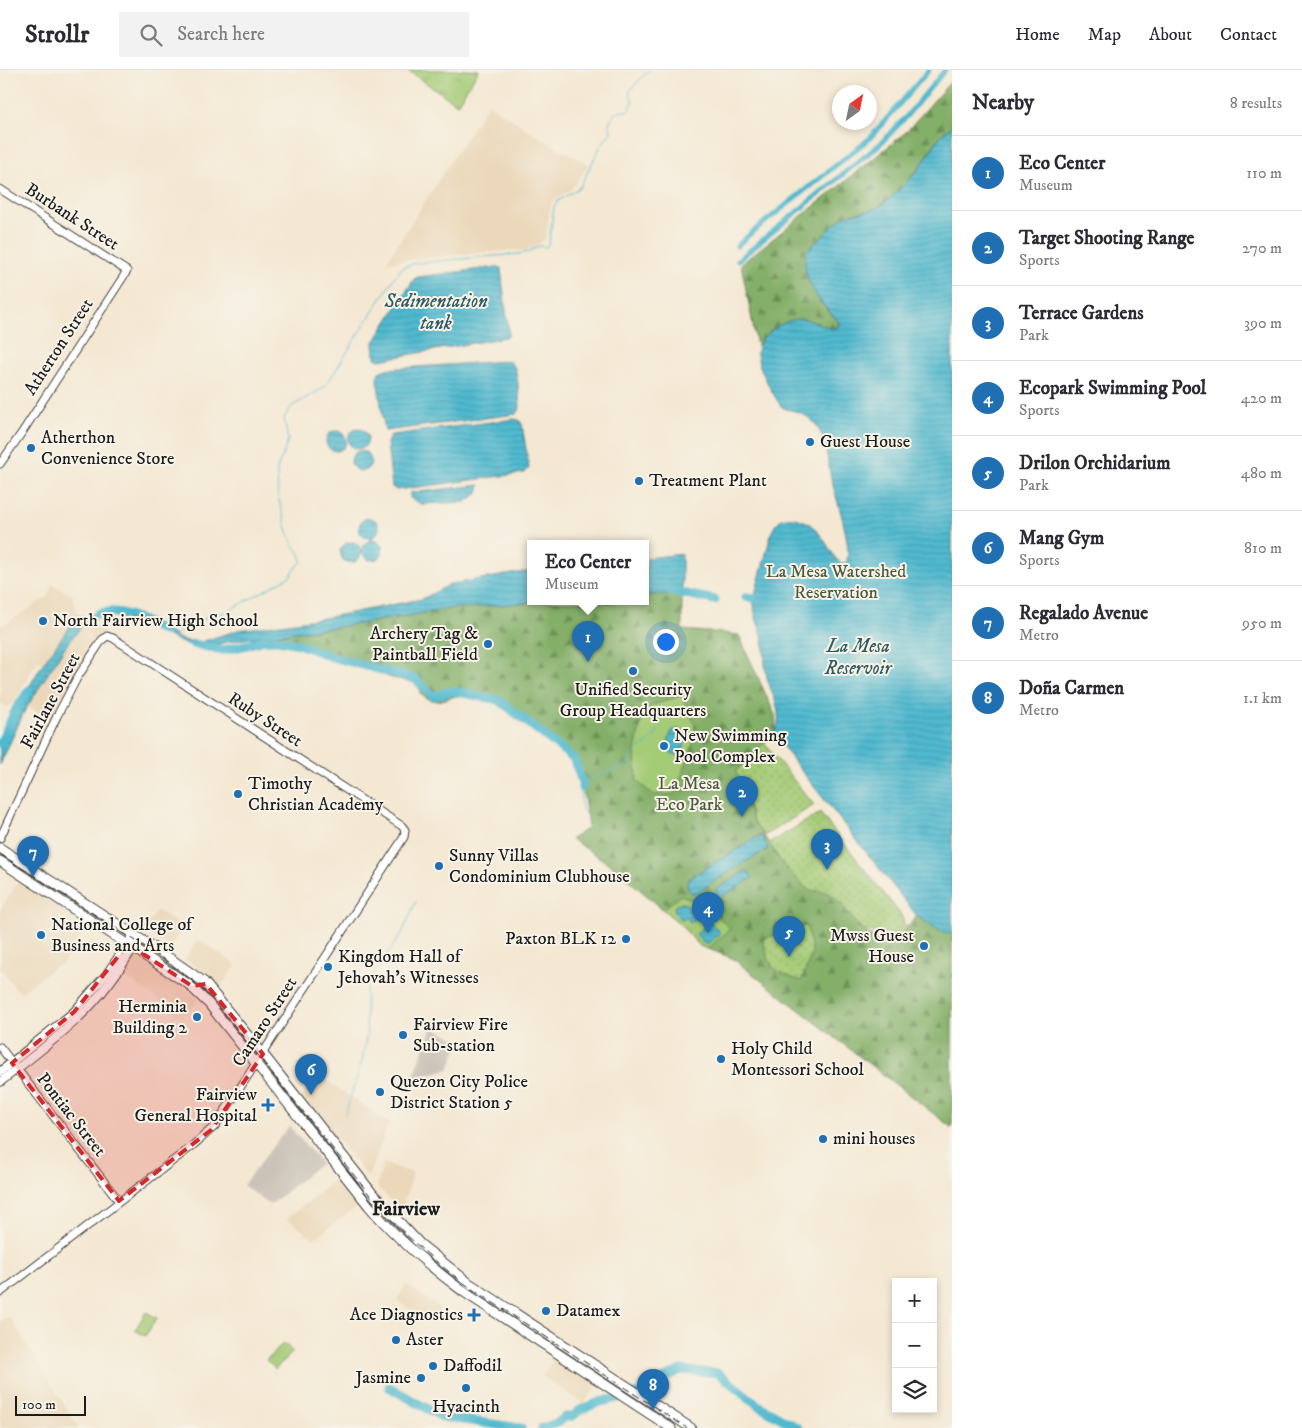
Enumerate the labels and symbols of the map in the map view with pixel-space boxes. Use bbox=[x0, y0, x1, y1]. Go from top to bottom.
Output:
north arrow bbox=[832, 85, 877, 130]
street label: Burbank Street bbox=[21, 178, 123, 256]
water label: Sedimentation tank bbox=[383, 290, 488, 335]
street label: Atherton Street bbox=[20, 294, 99, 400]
place label: Atherthon Convenience Store bbox=[41, 427, 174, 470]
place label: Guest House bbox=[820, 431, 910, 453]
marker: Guest House bbox=[804, 436, 816, 448]
marker: Atherthon Convenience Store bbox=[25, 442, 37, 454]
place label: Treatment Plant bbox=[649, 470, 767, 492]
marker: Treatment Plant bbox=[633, 475, 645, 487]
park label: La Mesa Watershed Reservation bbox=[766, 561, 906, 604]
place label: North Fairview High School bbox=[53, 610, 259, 632]
marker: North Fairview High School bbox=[37, 615, 49, 627]
pin: 1 bbox=[572, 621, 604, 662]
place label: Archery Tag & Paintball Field bbox=[370, 623, 478, 666]
your location bbox=[653, 629, 679, 655]
water label: La Mesa Reservoir bbox=[824, 635, 893, 680]
marker: Archery Tag & Paintball Field bbox=[482, 638, 494, 650]
street label: Fairlane Street bbox=[16, 649, 86, 753]
marker: Unified Security Group Headquarters bbox=[627, 665, 639, 677]
place label: Unified Security Group Headquarters bbox=[560, 679, 706, 722]
street label: Ruby Street bbox=[224, 688, 306, 752]
place label: New Swimming Pool Complex bbox=[674, 725, 787, 768]
marker: New Swimming Pool Complex bbox=[658, 740, 670, 752]
place label: Timothy Christian Academy bbox=[248, 773, 384, 816]
park label: La Mesa Eco Park bbox=[656, 773, 722, 816]
pin: 2 bbox=[726, 776, 758, 817]
marker: Timothy Christian Academy bbox=[232, 788, 244, 800]
pin: 3 bbox=[811, 829, 843, 870]
pin: 7 bbox=[17, 836, 49, 877]
place label: Sunny Villas Condominium Clubhouse bbox=[449, 845, 630, 888]
marker: Sunny Villas Condominium Clubhouse bbox=[433, 860, 445, 872]
pin: 4 bbox=[692, 892, 724, 933]
place label: National College of Business and Arts bbox=[51, 914, 195, 957]
pin: 5 bbox=[773, 916, 805, 957]
place label: Mwss Guest House bbox=[830, 925, 914, 968]
place label: Paxton BLK 12 bbox=[505, 928, 616, 950]
marker: National College of Business and Arts bbox=[35, 929, 47, 941]
marker: Paxton BLK 12 bbox=[620, 933, 632, 945]
marker: Mwss Guest House bbox=[918, 940, 930, 952]
place label: Kingdom Hall of Jehovah's Witnesses bbox=[336, 946, 479, 989]
marker: Kingdom Hall of Jehovah's Witnesses bbox=[322, 961, 334, 973]
street label: Camaro Street bbox=[228, 973, 302, 1071]
place label: Herminia Building 2 bbox=[112, 996, 187, 1039]
marker: Herminia Building 2 bbox=[191, 1011, 203, 1023]
place label: Fairview Fire Sub-station bbox=[413, 1014, 508, 1057]
marker: Fairview Fire Sub-station bbox=[397, 1029, 409, 1041]
place label: Holy Child Montessori School bbox=[731, 1038, 864, 1081]
marker: Holy Child Montessori School bbox=[715, 1053, 727, 1065]
pin: 6 bbox=[295, 1054, 327, 1095]
street label: Pontiac Street bbox=[31, 1069, 111, 1162]
place label: Quezon City Police District Station 5 bbox=[390, 1071, 528, 1114]
place label: Fairview General Hospital bbox=[135, 1084, 258, 1127]
marker: Quezon City Police District Station 5 bbox=[374, 1086, 386, 1098]
marker: Fairview General Hospital bbox=[261, 1098, 275, 1112]
place label: mini houses bbox=[833, 1128, 915, 1150]
marker: mini houses bbox=[817, 1133, 829, 1145]
district label: Fairview bbox=[372, 1197, 440, 1222]
place label: Datamex bbox=[556, 1300, 620, 1322]
place label: Ace Diagnostics bbox=[350, 1304, 463, 1326]
marker: Datamex bbox=[540, 1305, 552, 1317]
marker: Ace Diagnostics bbox=[467, 1308, 481, 1322]
place label: Aster bbox=[406, 1329, 444, 1351]
marker: Aster bbox=[390, 1334, 402, 1346]
place label: Daffodil bbox=[443, 1355, 502, 1377]
marker: Daffodil bbox=[427, 1360, 439, 1372]
place label: Jasmine bbox=[354, 1367, 411, 1389]
pin: 8 bbox=[637, 1369, 669, 1410]
marker: Jasmine bbox=[415, 1372, 427, 1384]
marker: Hyacinth bbox=[460, 1382, 472, 1394]
scale bar bbox=[15, 1393, 86, 1416]
place label: Hyacinth bbox=[432, 1396, 500, 1418]

